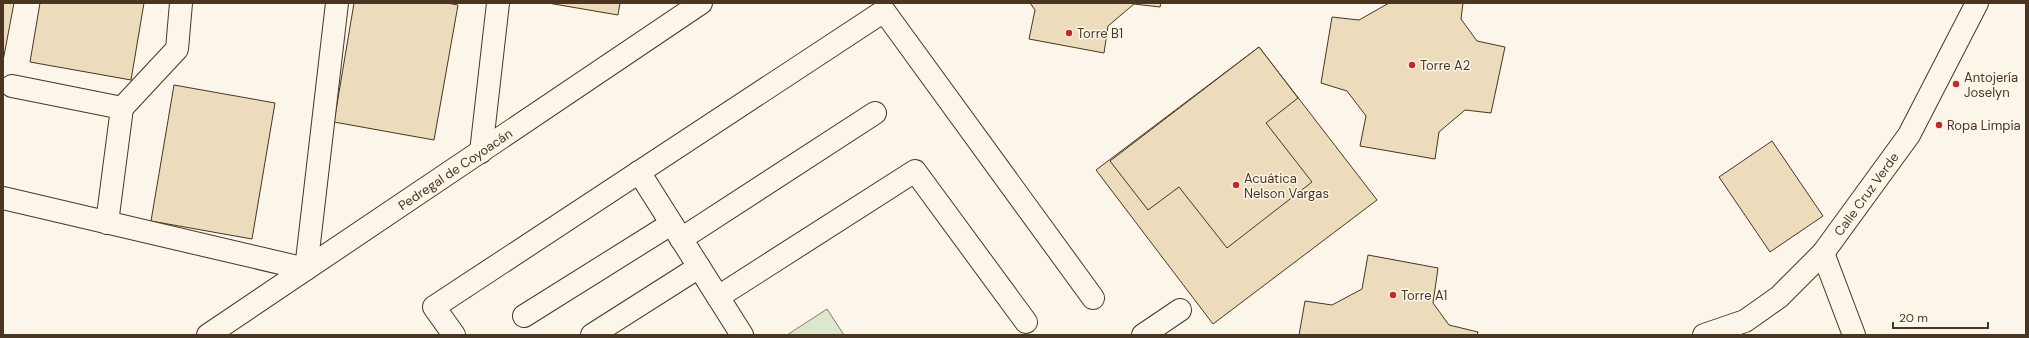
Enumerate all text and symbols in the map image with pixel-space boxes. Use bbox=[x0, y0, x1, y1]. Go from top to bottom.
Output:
place label: Torre B1 bbox=[1077, 25, 1123, 42]
marker: Torre B1 bbox=[1064, 28, 1074, 38]
place label: Torre A2 bbox=[1420, 57, 1470, 74]
marker: Torre A2 bbox=[1407, 60, 1417, 70]
place label: Antojería Joselyn bbox=[1964, 69, 2018, 101]
marker: Antojería Joselyn bbox=[1951, 79, 1961, 89]
place label: Ropa Limpia bbox=[1947, 117, 2021, 134]
marker: Ropa Limpia bbox=[1934, 120, 1944, 130]
street label: Pedregal de Coyoacán bbox=[395, 125, 516, 214]
street label: Calle Cruz Verde bbox=[1830, 149, 1902, 239]
place label: Acuática Nelson Vargas bbox=[1244, 170, 1329, 202]
marker: Acuática Nelson Vargas bbox=[1231, 180, 1241, 190]
place label: Torre A1 bbox=[1401, 287, 1447, 304]
marker: Torre A1 bbox=[1388, 290, 1398, 300]
scale bar bbox=[1893, 304, 1988, 330]
text: 20 m bbox=[1899, 310, 1928, 326]

